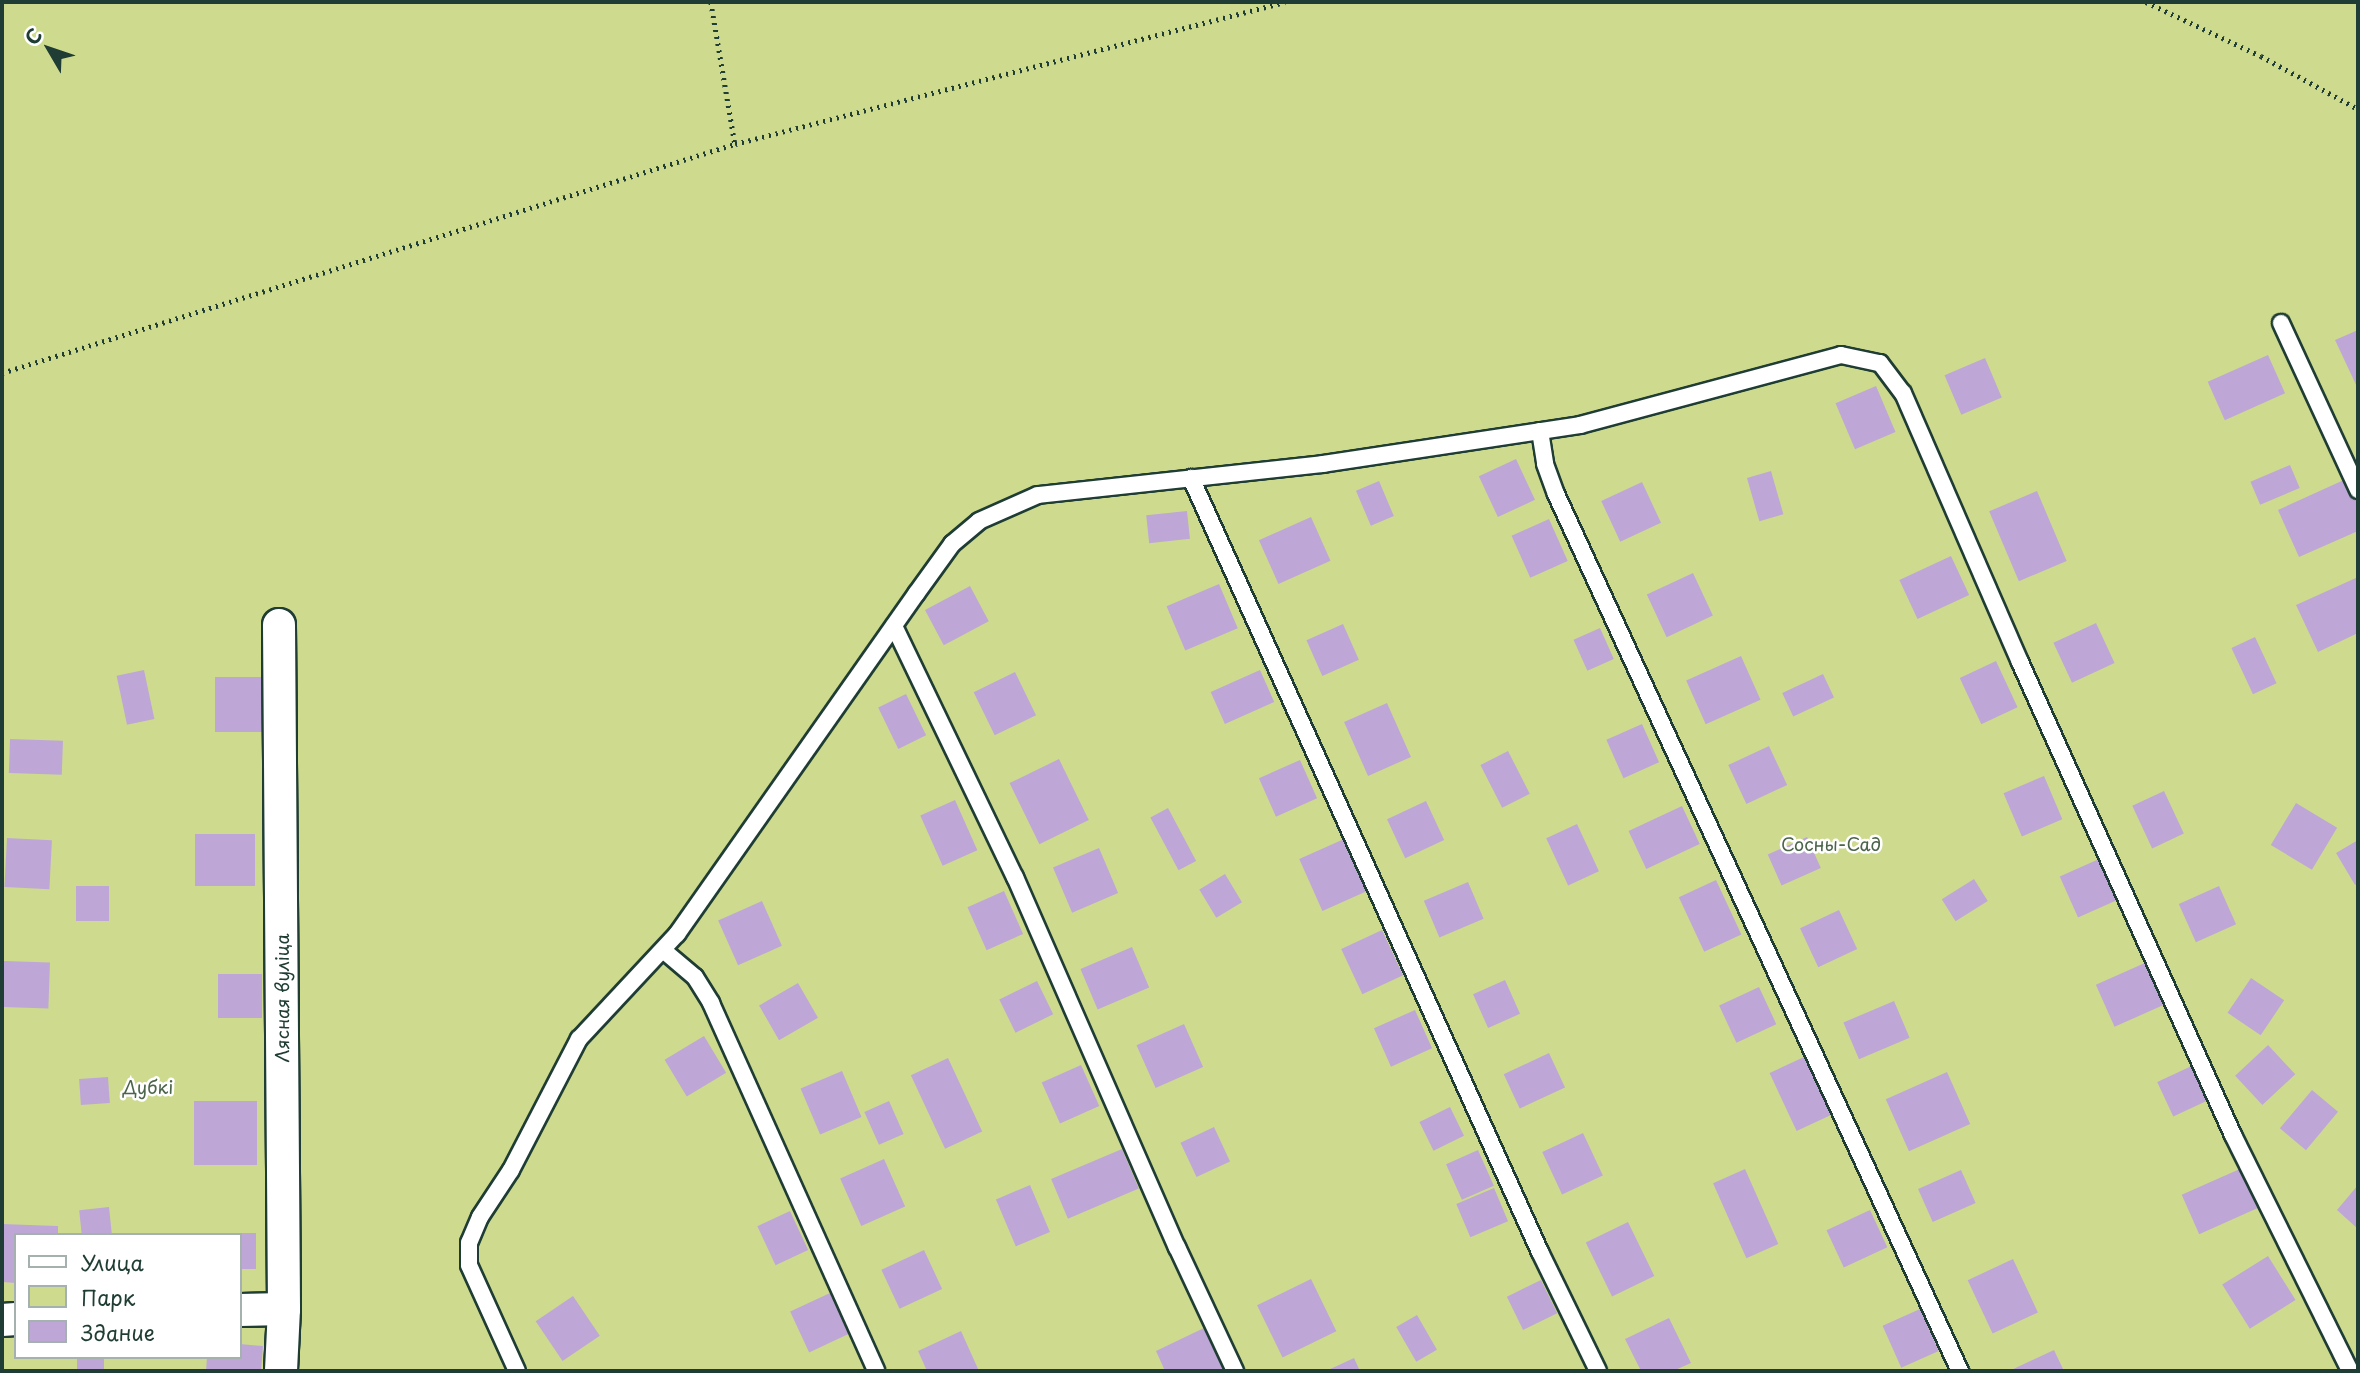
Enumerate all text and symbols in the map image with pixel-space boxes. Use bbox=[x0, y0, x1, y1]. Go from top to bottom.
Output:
north arrow bbox=[14, 14, 84, 84]
text: С bbox=[17, 21, 48, 50]
park label: Сосны-Сад bbox=[1781, 833, 1881, 855]
street label: Лясная вуліца bbox=[271, 933, 293, 1063]
park label: Дубкі bbox=[123, 1076, 173, 1098]
legend bbox=[14, 1233, 242, 1359]
text: Улица bbox=[81, 1246, 144, 1278]
text: Парк bbox=[81, 1281, 135, 1313]
text: Здание bbox=[81, 1316, 155, 1348]

